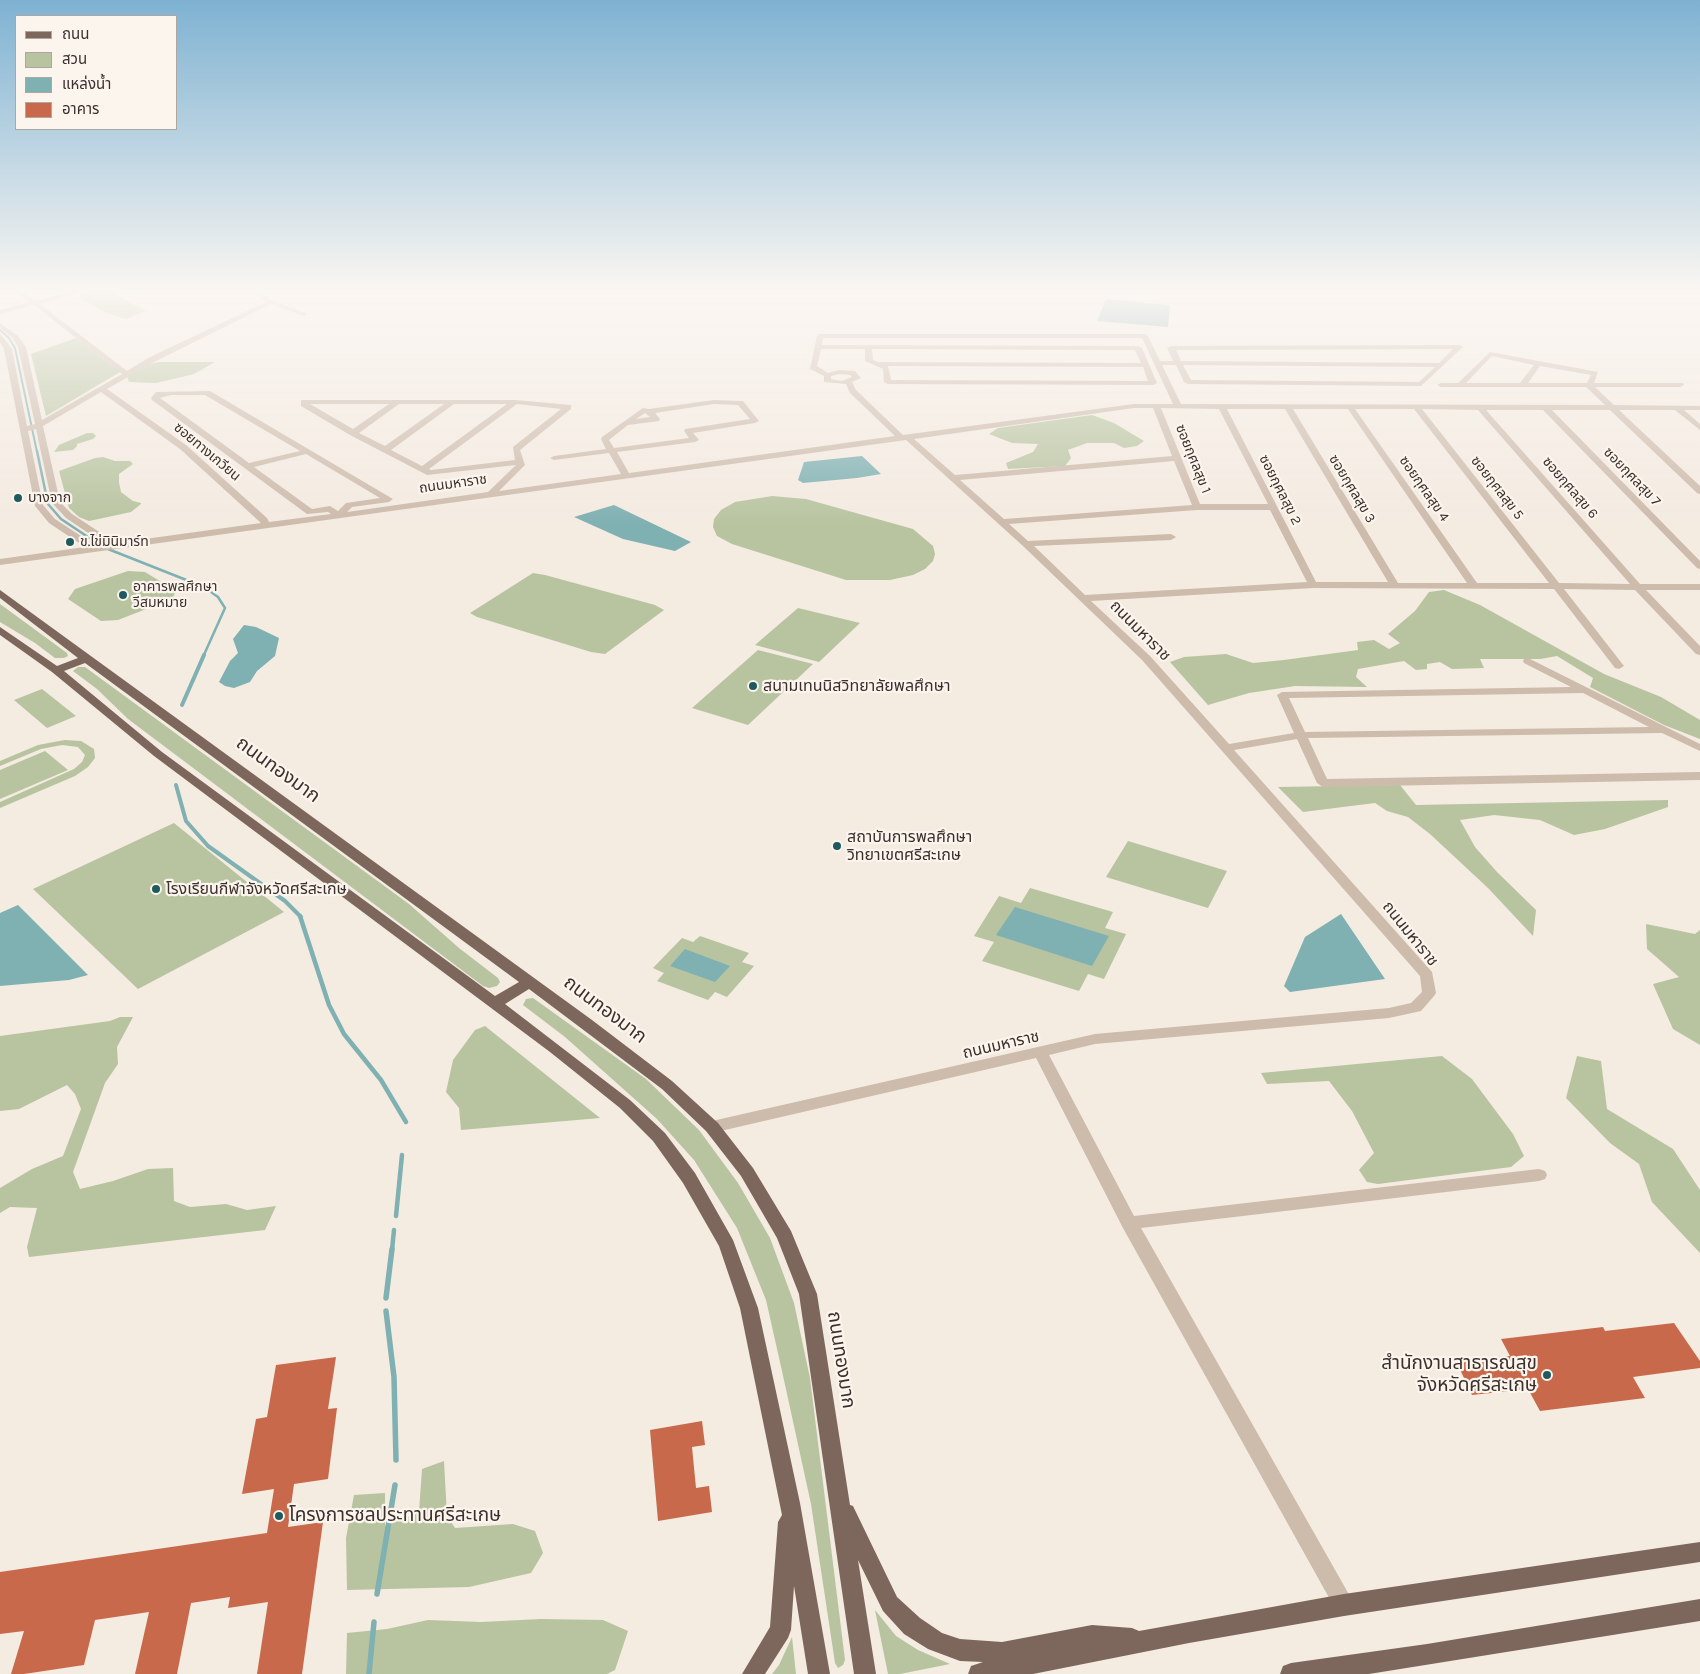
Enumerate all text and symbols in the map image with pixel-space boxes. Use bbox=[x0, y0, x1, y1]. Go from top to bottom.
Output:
legend bbox=[15, 15, 178, 130]
text: ถนน bbox=[62, 25, 89, 43]
text: สวน bbox=[62, 50, 87, 68]
text: แหล่งน้ำ bbox=[62, 75, 111, 93]
text: อาคาร bbox=[62, 100, 99, 118]
street label: ซอยทางเกวียน bbox=[170, 419, 244, 485]
street label: ซอยกุศลสุข 1 bbox=[1172, 422, 1214, 496]
street label: ซอยกุศลสุข 7 bbox=[1600, 444, 1664, 510]
street label: ซอยกุศลสุข 2 bbox=[1255, 452, 1305, 528]
street label: ซอยกุศลสุข 3 bbox=[1325, 452, 1379, 526]
street label: ซอยกุศลสุข 4 bbox=[1395, 453, 1453, 525]
street label: ซอยกุศลสุข 5 bbox=[1467, 453, 1527, 523]
street label: ซอยกุศลสุข 6 bbox=[1539, 454, 1601, 522]
street label: ถนนมหาราช bbox=[418, 471, 488, 497]
place label: บางจาก bbox=[28, 490, 71, 506]
marker: บางจาก bbox=[12, 492, 24, 504]
place label: ข.ไข่มินิมาร์ท bbox=[80, 534, 149, 550]
marker: ข.ไข่มินิมาร์ท bbox=[64, 536, 76, 548]
place label: อาคารพลศึกษา วีสมหมาย bbox=[133, 579, 217, 612]
marker: อาคารพลศึกษา วีสมหมาย bbox=[117, 589, 129, 601]
street label: ถนนมหาราช bbox=[1106, 597, 1174, 665]
place label: สนามเทนนิสวิทยาลัยพลศึกษา bbox=[763, 676, 950, 696]
marker: สนามเทนนิสวิทยาลัยพลศึกษา bbox=[747, 680, 759, 692]
street label: ถนนทองมาก bbox=[232, 732, 324, 808]
place label: สถาบันการพลศึกษา วิทยาเขตศรีสะเกษ bbox=[847, 827, 972, 865]
marker: สถาบันการพลศึกษา วิทยาเขตศรีสะเกษ bbox=[831, 840, 843, 852]
place label: โรงเรียนกีฬาจังหวัดศรีสะเกษ bbox=[166, 879, 347, 899]
marker: โรงเรียนกีฬาจังหวัดศรีสะเกษ bbox=[150, 883, 162, 895]
street label: ถนนมหาราช bbox=[1378, 898, 1442, 970]
street label: ถนนทองมาก bbox=[559, 971, 651, 1049]
street label: ถนนมหาราช bbox=[961, 1027, 1041, 1063]
street label: ถนนทองมาก bbox=[822, 1310, 860, 1410]
place label: สำนักงานสาธารณสุข จังหวัดศรีสะเกษ bbox=[1381, 1353, 1537, 1397]
marker: สำนักงานสาธารณสุข จังหวัดศรีสะเกษ bbox=[1541, 1369, 1553, 1381]
place label: โครงการชลประทานศรีสะเกษ bbox=[289, 1505, 501, 1527]
marker: โครงการชลประทานศรีสะเกษ bbox=[273, 1510, 285, 1522]

